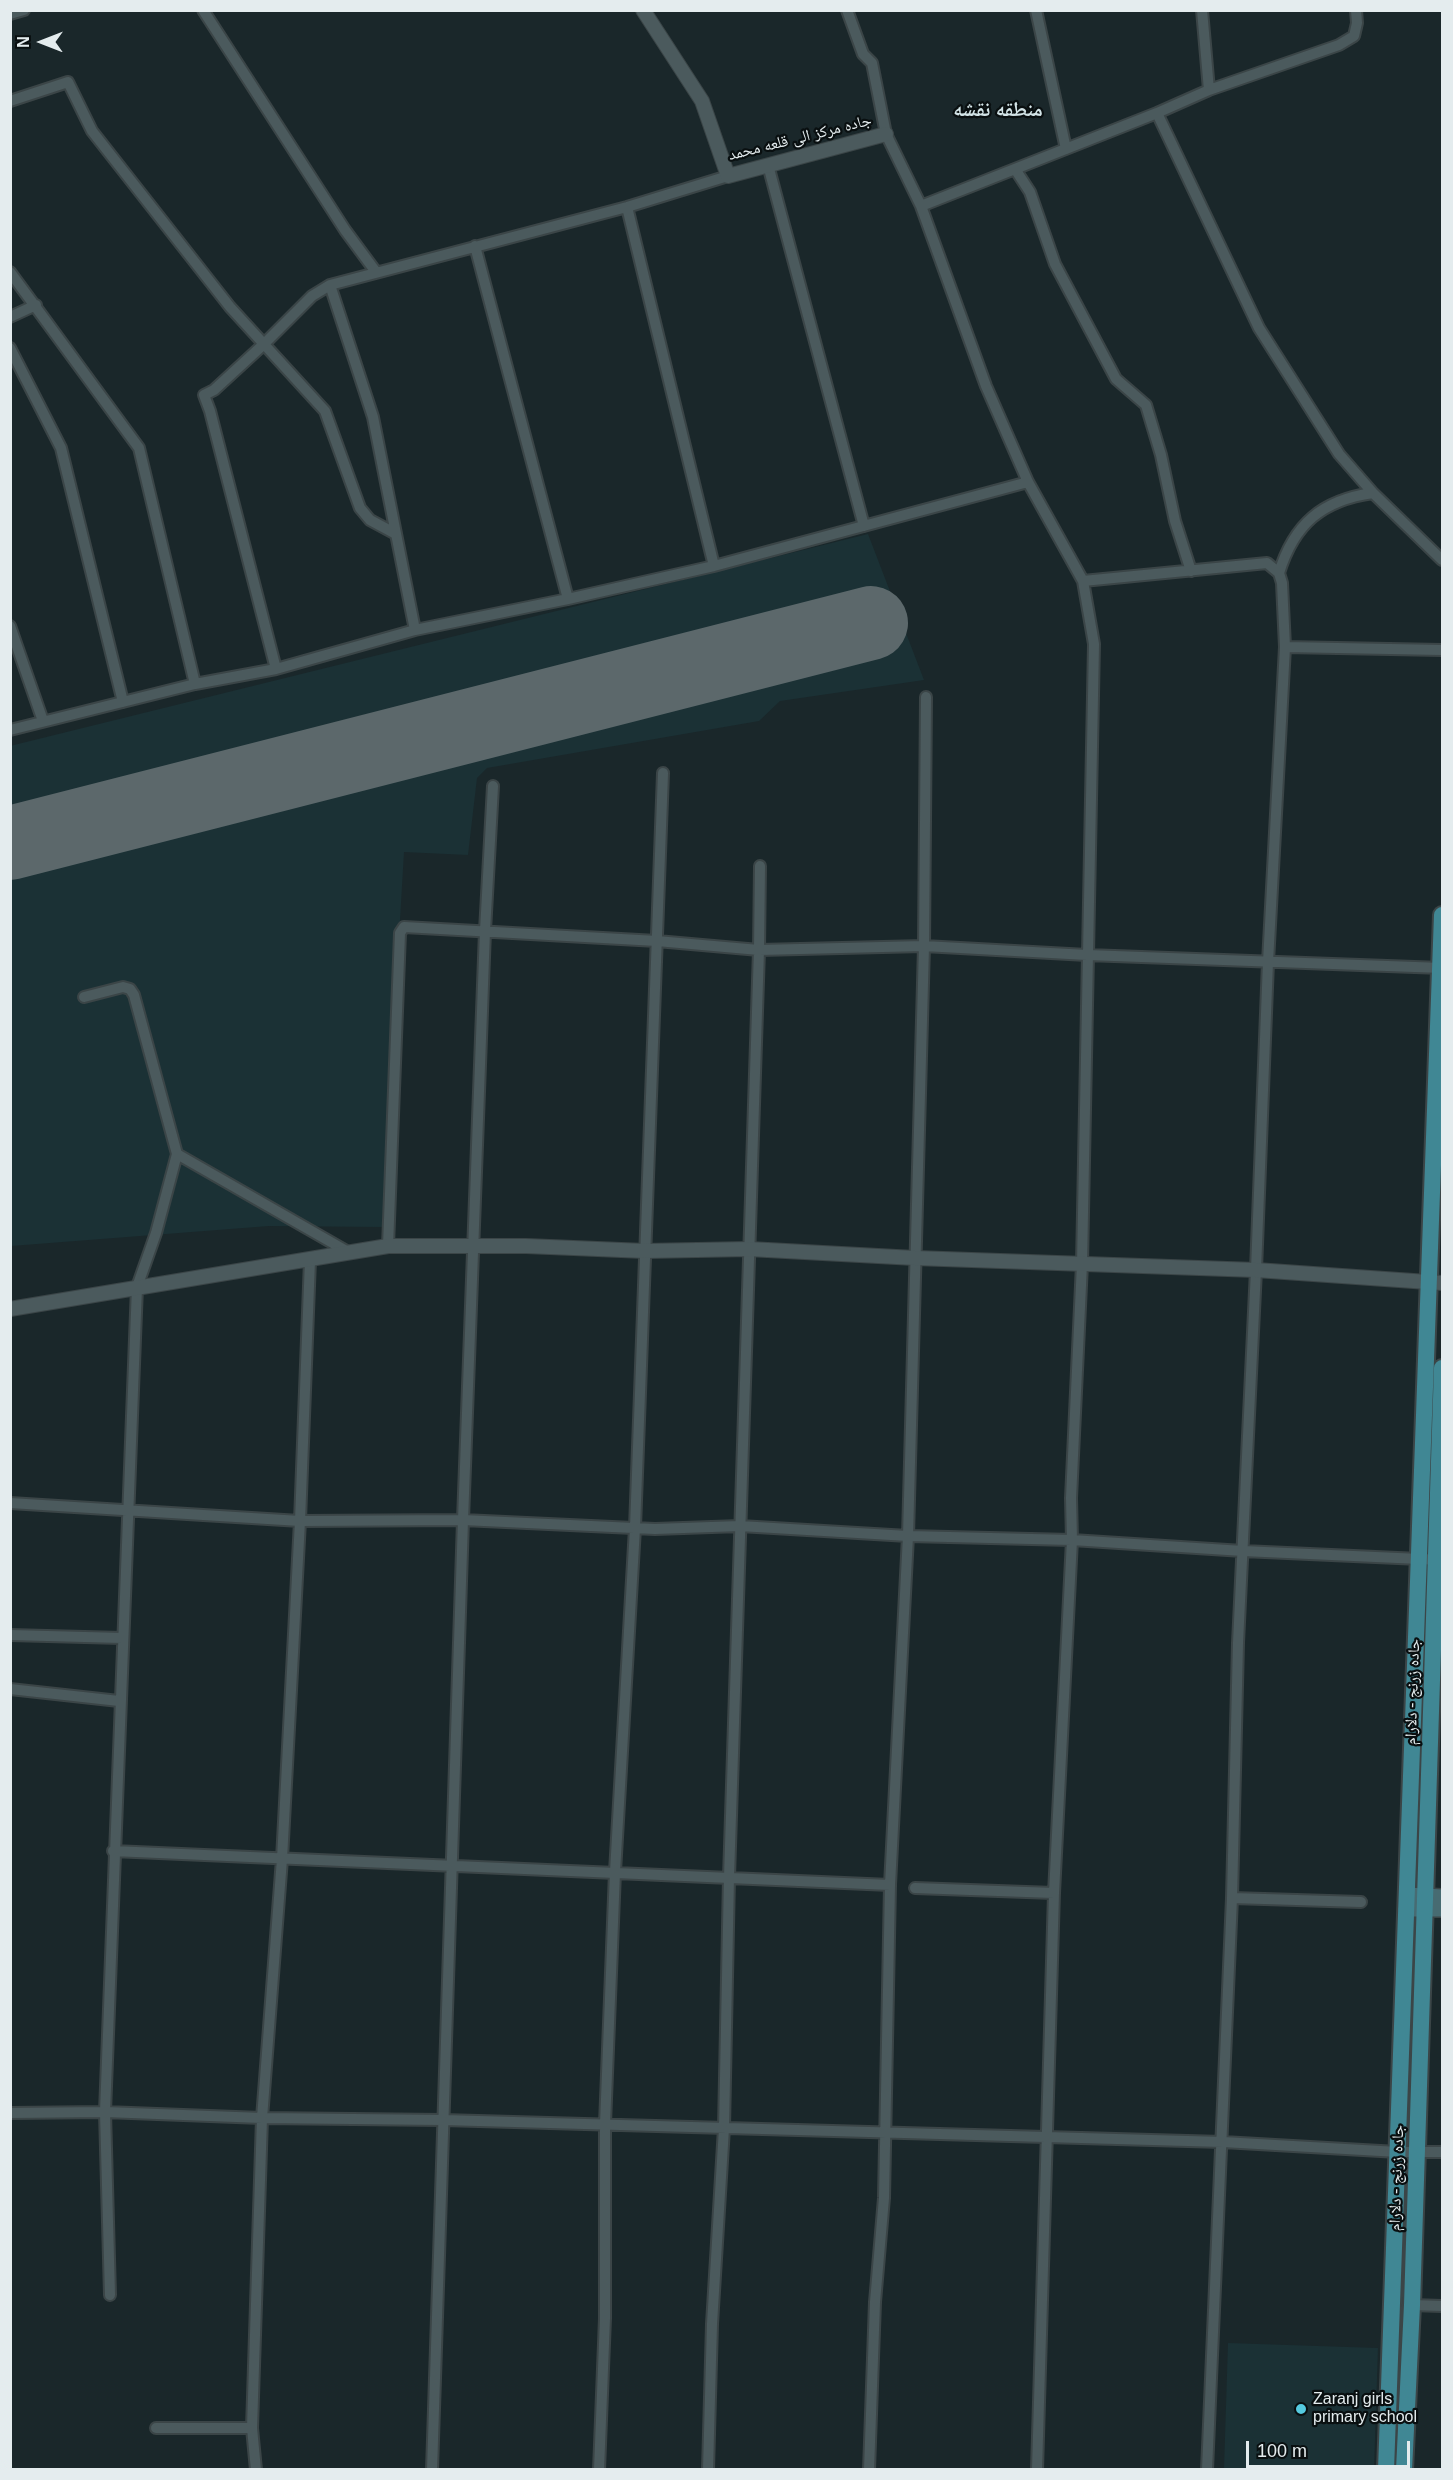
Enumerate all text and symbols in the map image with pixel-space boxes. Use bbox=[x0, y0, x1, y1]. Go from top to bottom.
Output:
north arrow bbox=[12, 12, 72, 72]
text: N bbox=[15, 36, 32, 48]
district label: منطقه نقشه bbox=[953, 98, 1043, 122]
street label: جاده مرکز الی قلعه محمد bbox=[726, 111, 874, 165]
street label: جاده زرنج - دلارام bbox=[1402, 1639, 1424, 1745]
street label: جاده زرنج - دلارام bbox=[1386, 2125, 1408, 2231]
place label: Zaranj girls primary school bbox=[1313, 2390, 1417, 2428]
marker: Zaranj girls primary school bbox=[1294, 2402, 1308, 2416]
scale bar bbox=[1249, 2429, 1412, 2467]
text: 100 m bbox=[1257, 2441, 1307, 2461]

